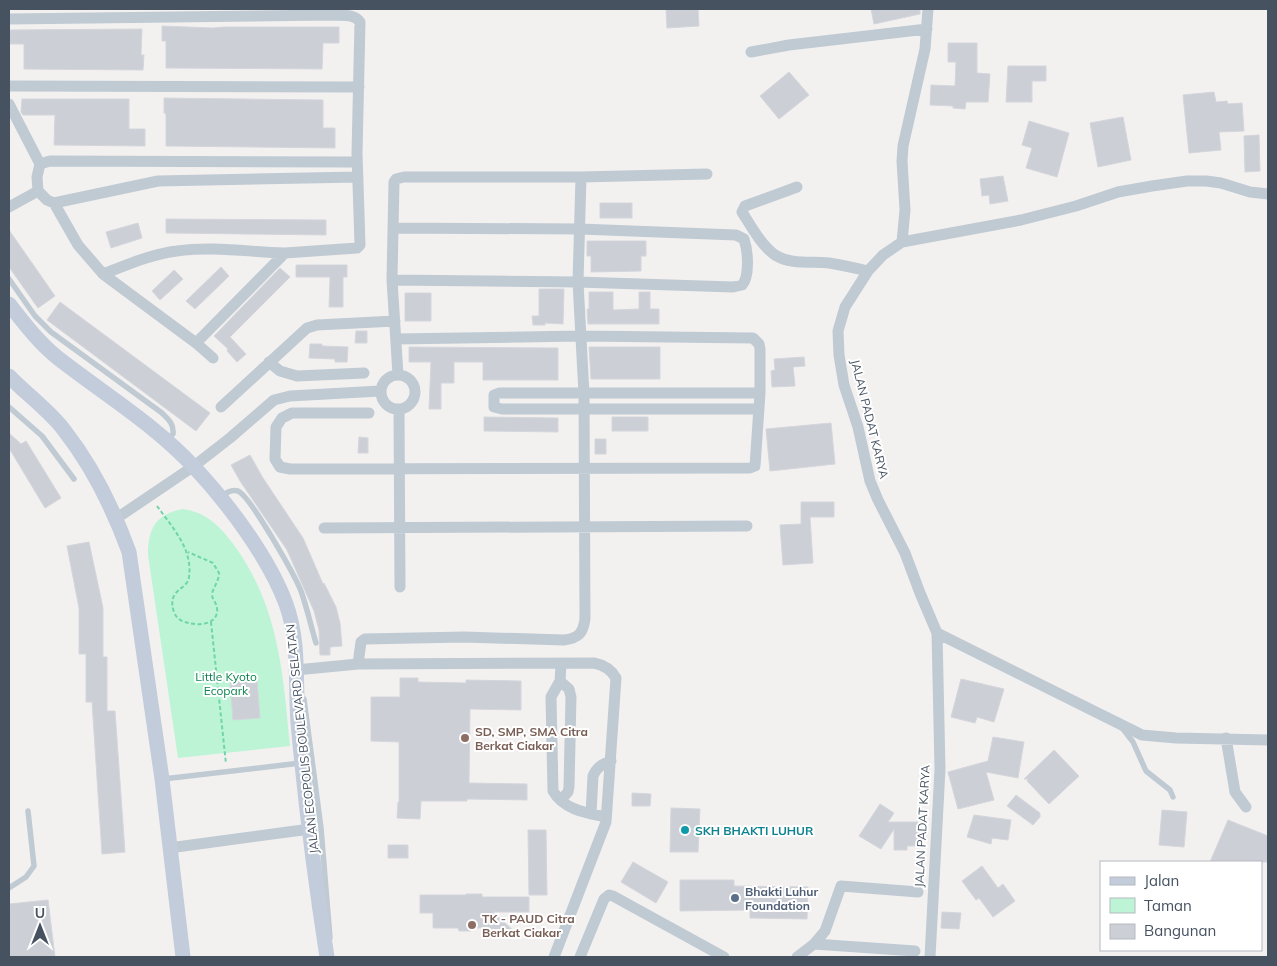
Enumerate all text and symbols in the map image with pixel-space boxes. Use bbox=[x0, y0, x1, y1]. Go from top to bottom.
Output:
street label: JALAN PADAT KARYA bbox=[848, 358, 892, 480]
street label: JALAN ECOPOLIS BOULEVARD SELATAN bbox=[282, 623, 322, 855]
park label: Little Kyoto Ecopark bbox=[195, 669, 257, 698]
place label: SD, SMP, SMA Citra Berkat Ciakar bbox=[475, 724, 588, 753]
marker: SD, SMP, SMA Citra Berkat Ciakar bbox=[459, 732, 471, 744]
street label: JALAN PADAT KARYA bbox=[911, 764, 933, 888]
place label: SKH BHAKTI LUHUR bbox=[695, 823, 814, 838]
marker: SKH BHAKTI LUHUR bbox=[679, 824, 691, 836]
legend bbox=[1100, 861, 1262, 951]
text: Jalan bbox=[1144, 871, 1179, 890]
place label: Bhakti Luhur Foundation bbox=[745, 884, 819, 913]
marker: Bhakti Luhur Foundation bbox=[729, 892, 741, 904]
text: Taman bbox=[1144, 896, 1192, 915]
north arrow bbox=[15, 901, 65, 951]
text: U bbox=[35, 904, 45, 922]
place label: TK - PAUD Citra Berkat Ciakar bbox=[482, 911, 575, 940]
marker: TK - PAUD Citra Berkat Ciakar bbox=[466, 919, 478, 931]
text: Bangunan bbox=[1144, 921, 1216, 940]

